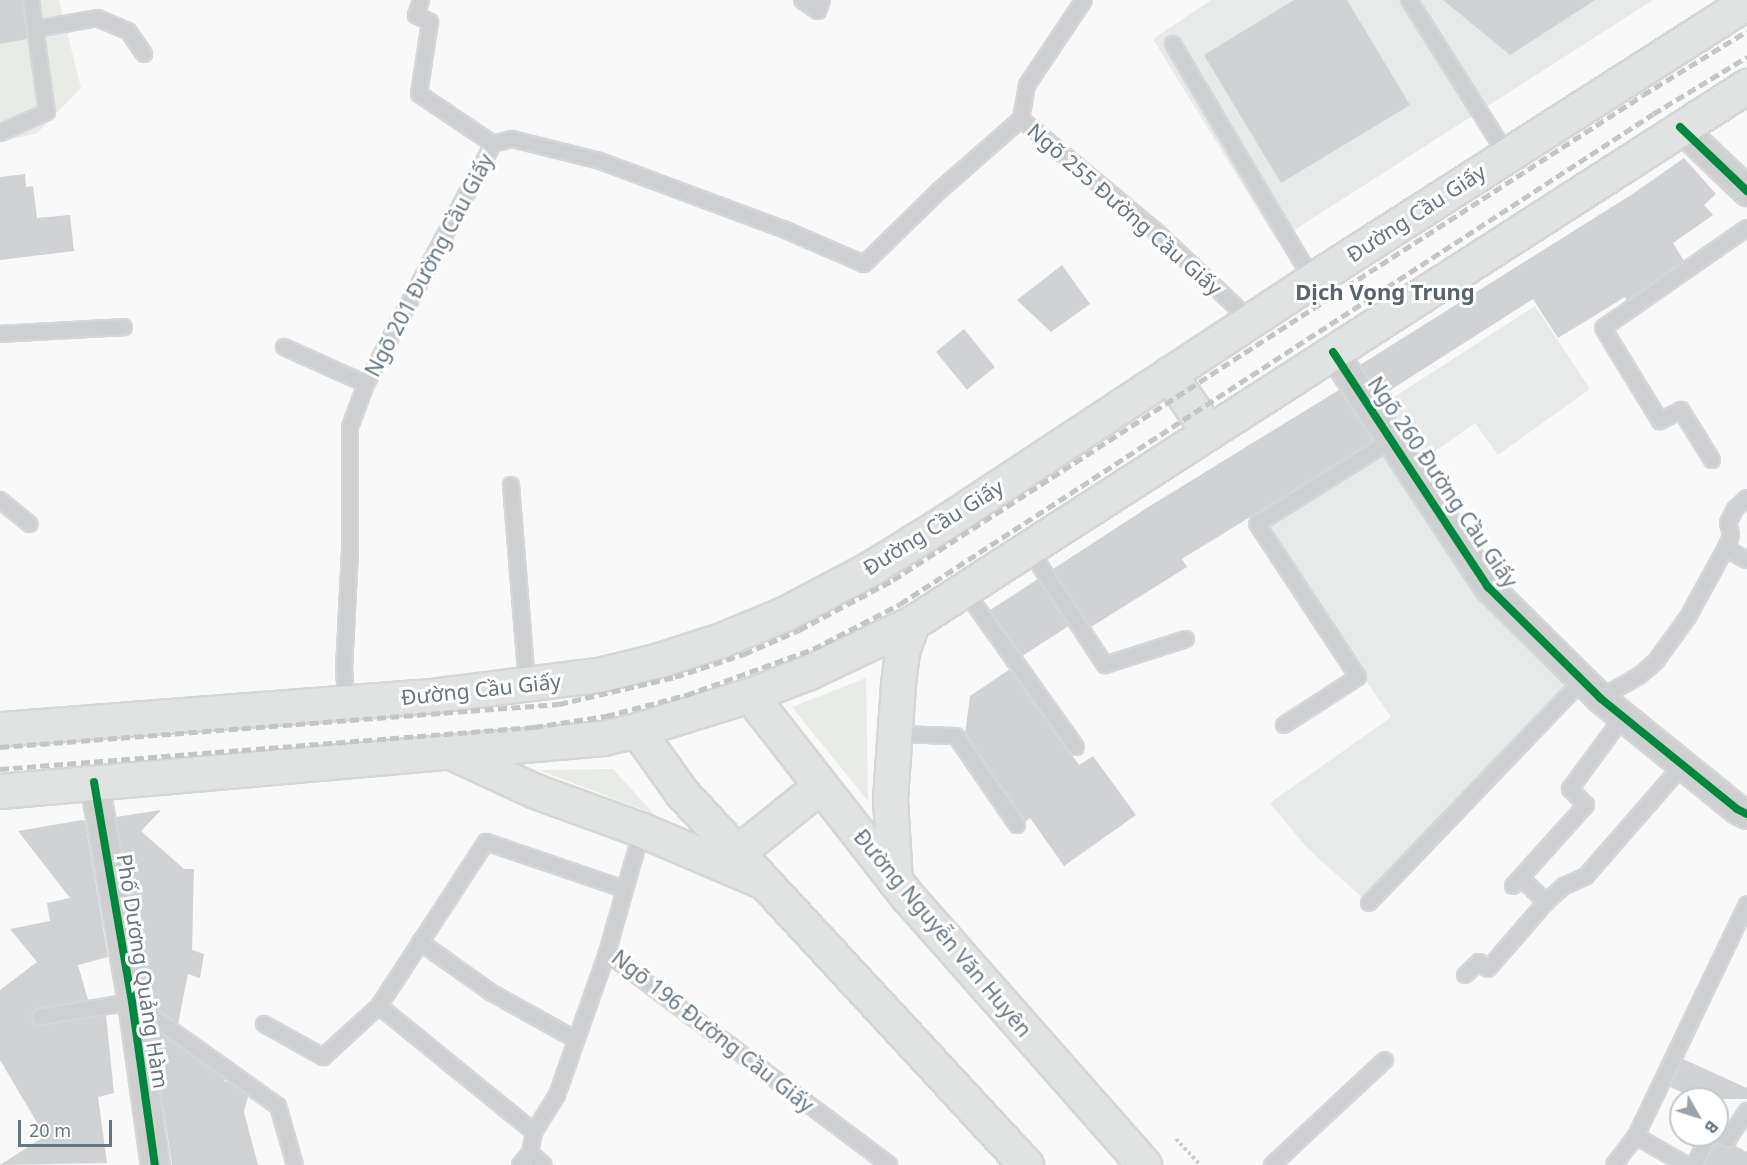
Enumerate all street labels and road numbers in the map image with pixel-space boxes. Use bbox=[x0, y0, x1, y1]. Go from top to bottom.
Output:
street label: Ngõ 255 Đường Cầu Giấy bbox=[1023, 118, 1227, 300]
street label: Ngõ 201 Đường Cầu Giấy bbox=[359, 149, 499, 381]
street label: Đường Cầu Giấy bbox=[1342, 159, 1490, 267]
street label: Ngõ 260 Đường Cầu Giấy bbox=[1363, 372, 1523, 592]
street label: Đường Cầu Giấy bbox=[858, 474, 1008, 580]
street label: Đường Cầu Giấy bbox=[400, 668, 562, 710]
street label: Đường Nguyễn Văn Huyên bbox=[849, 824, 1037, 1042]
street label: Phố Dương Quảng Hàm bbox=[112, 852, 174, 1090]
street label: Ngõ 196 Đường Cầu Giấy bbox=[607, 944, 819, 1118]

